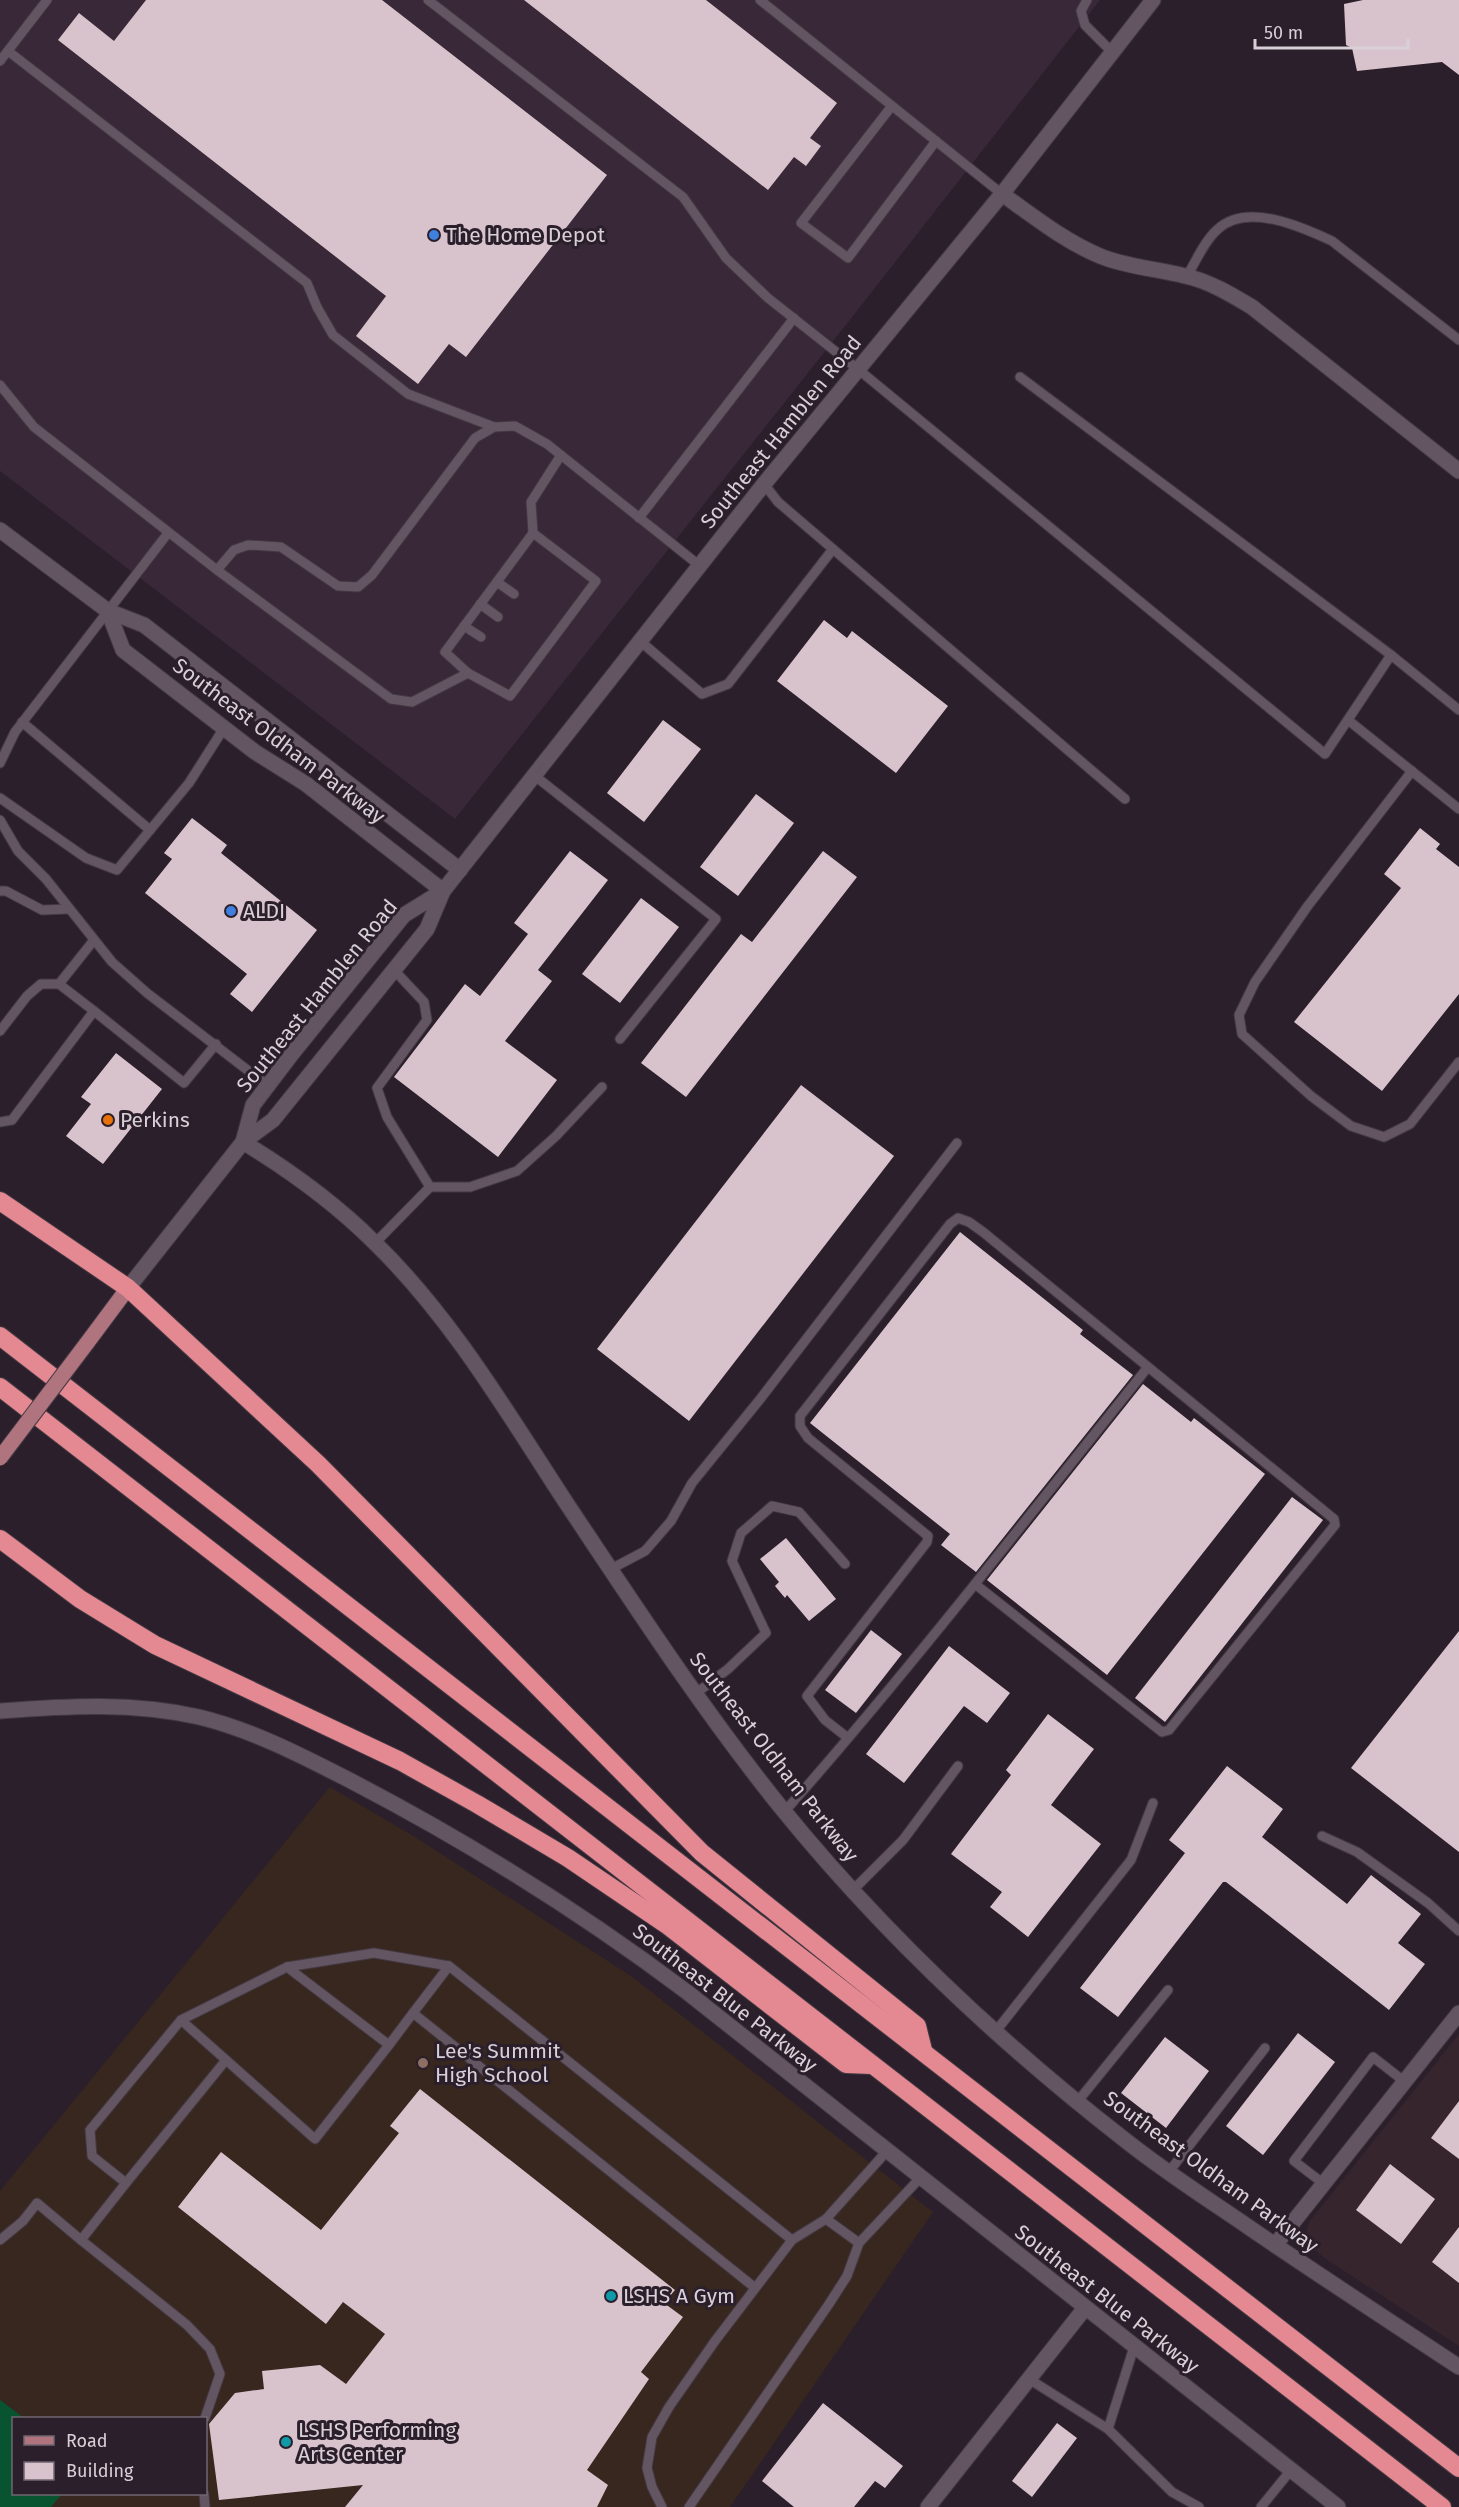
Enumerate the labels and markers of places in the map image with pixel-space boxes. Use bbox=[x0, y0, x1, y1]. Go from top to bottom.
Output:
place label: The Home Depot bbox=[446, 222, 605, 248]
marker: The Home Depot bbox=[427, 228, 441, 242]
place label: ALDI bbox=[243, 898, 285, 924]
marker: ALDI bbox=[224, 904, 238, 918]
place label: Perkins bbox=[120, 1107, 190, 1133]
marker: Perkins bbox=[101, 1113, 115, 1127]
place label: Lee's Summit High School bbox=[435, 2038, 561, 2088]
marker: Lee's Summit High School bbox=[416, 2056, 430, 2070]
place label: LSHS A Gym bbox=[623, 2283, 735, 2309]
marker: LSHS A Gym bbox=[604, 2289, 618, 2303]
place label: LSHS Performing Arts Center bbox=[298, 2417, 456, 2467]
marker: LSHS Performing Arts Center bbox=[279, 2435, 293, 2449]

